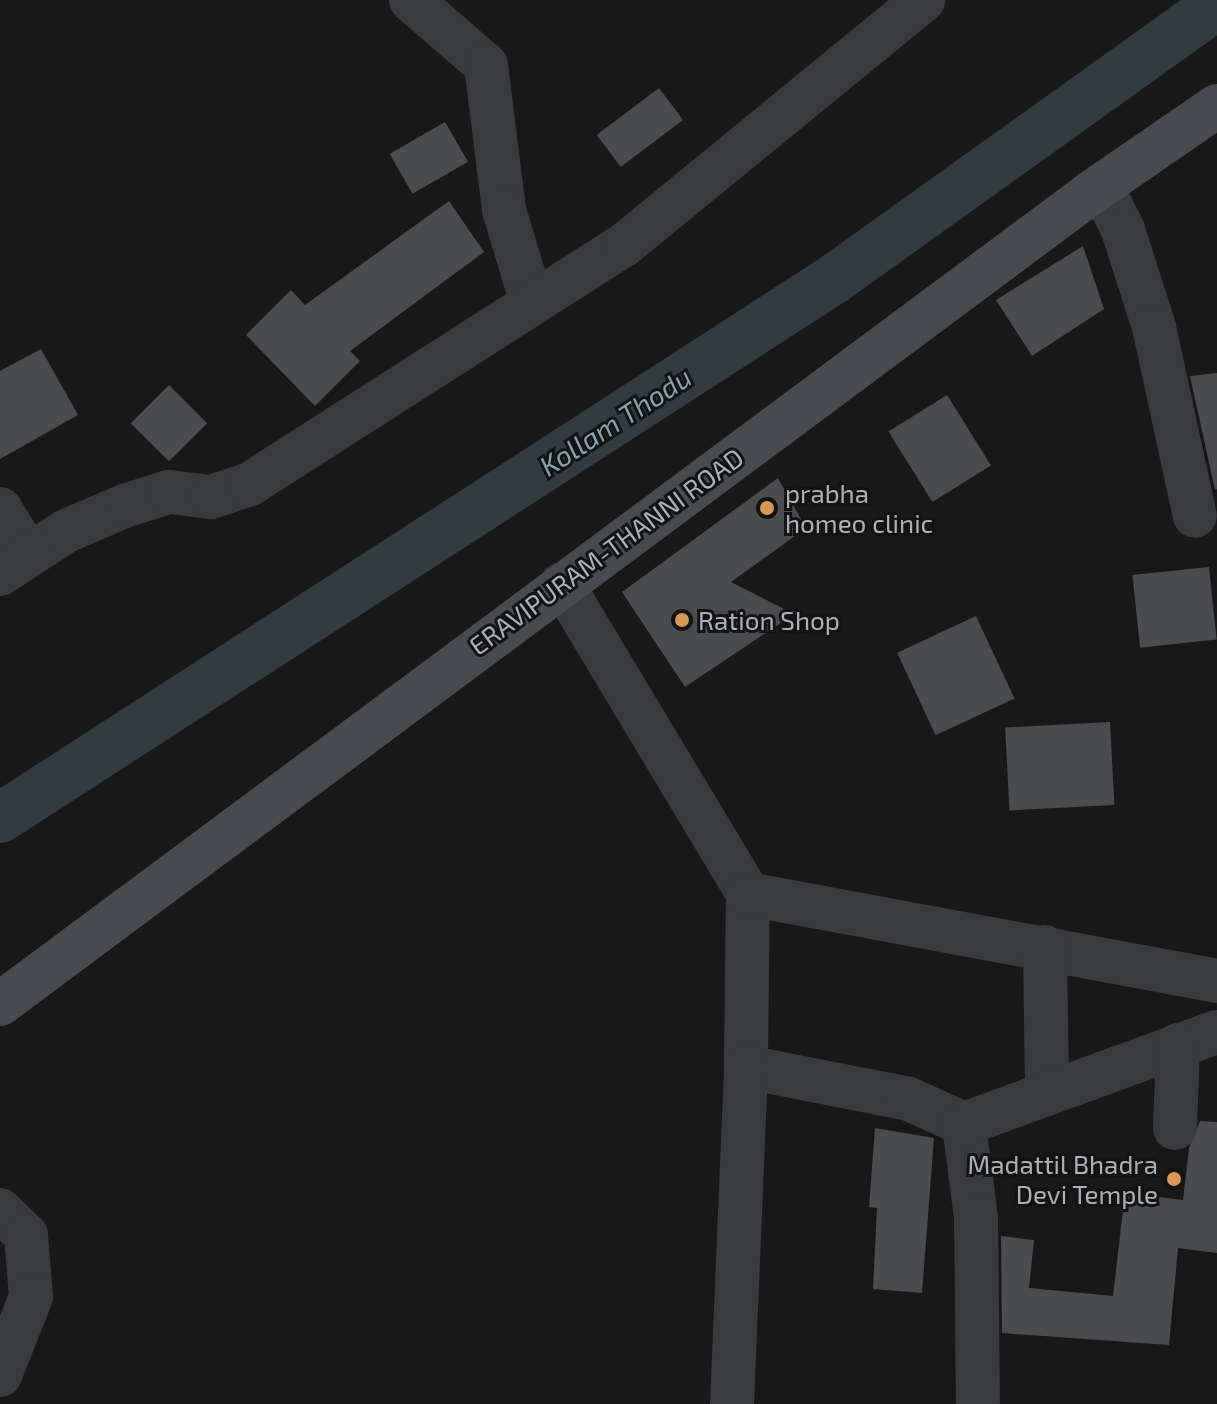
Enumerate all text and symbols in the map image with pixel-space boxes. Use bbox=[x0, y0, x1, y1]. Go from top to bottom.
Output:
water label: Kollam Thodu bbox=[533, 359, 697, 483]
street label: ERAVIPURAM-THANNI ROAD bbox=[463, 441, 749, 661]
place label: prabha homeo clinic bbox=[785, 477, 933, 538]
marker: prabha homeo clinic bbox=[756, 497, 778, 519]
place label: Ration Shop bbox=[698, 604, 840, 636]
marker: Ration Shop bbox=[673, 611, 691, 629]
place label: Madattil Bhadra Devi Temple bbox=[967, 1148, 1158, 1210]
marker: Madattil Bhadra Devi Temple bbox=[1165, 1170, 1183, 1188]

